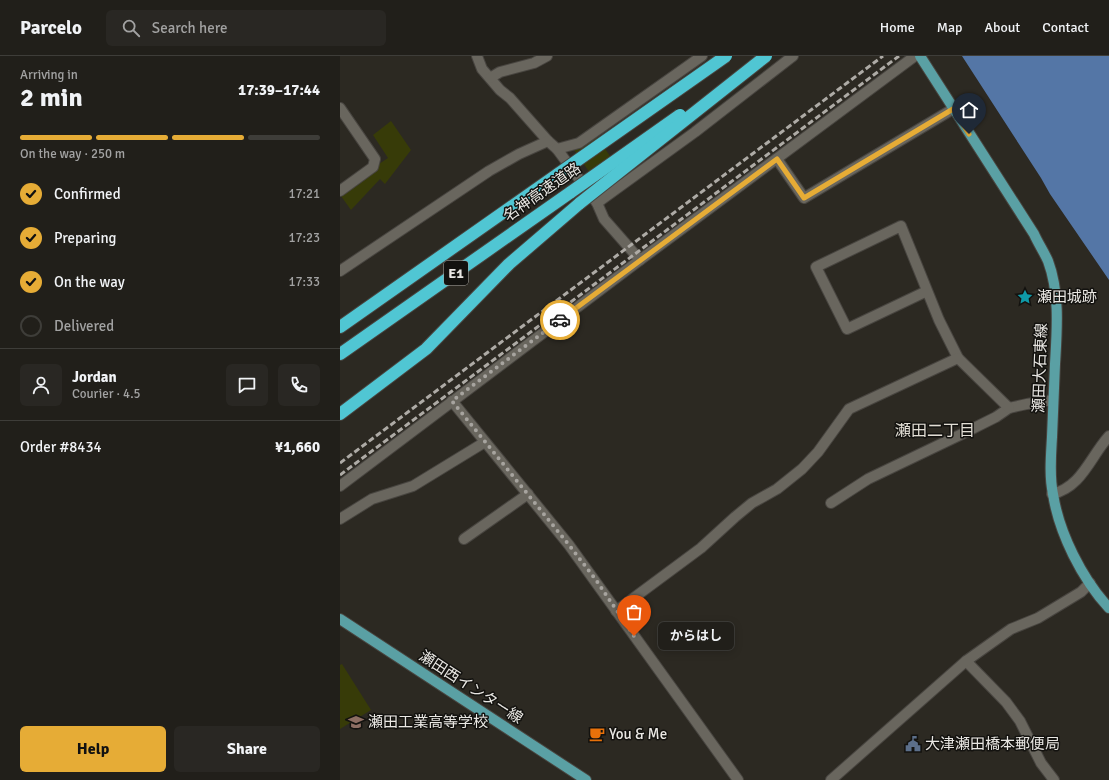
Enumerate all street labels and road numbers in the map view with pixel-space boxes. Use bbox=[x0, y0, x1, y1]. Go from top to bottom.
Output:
street label: 名神高速道路 bbox=[500, 159, 584, 225]
road number: E1 bbox=[444, 261, 468, 285]
street label: 瀬田大石東線 bbox=[1029, 323, 1051, 413]
street label: 瀬田西インター線 bbox=[416, 647, 526, 727]

